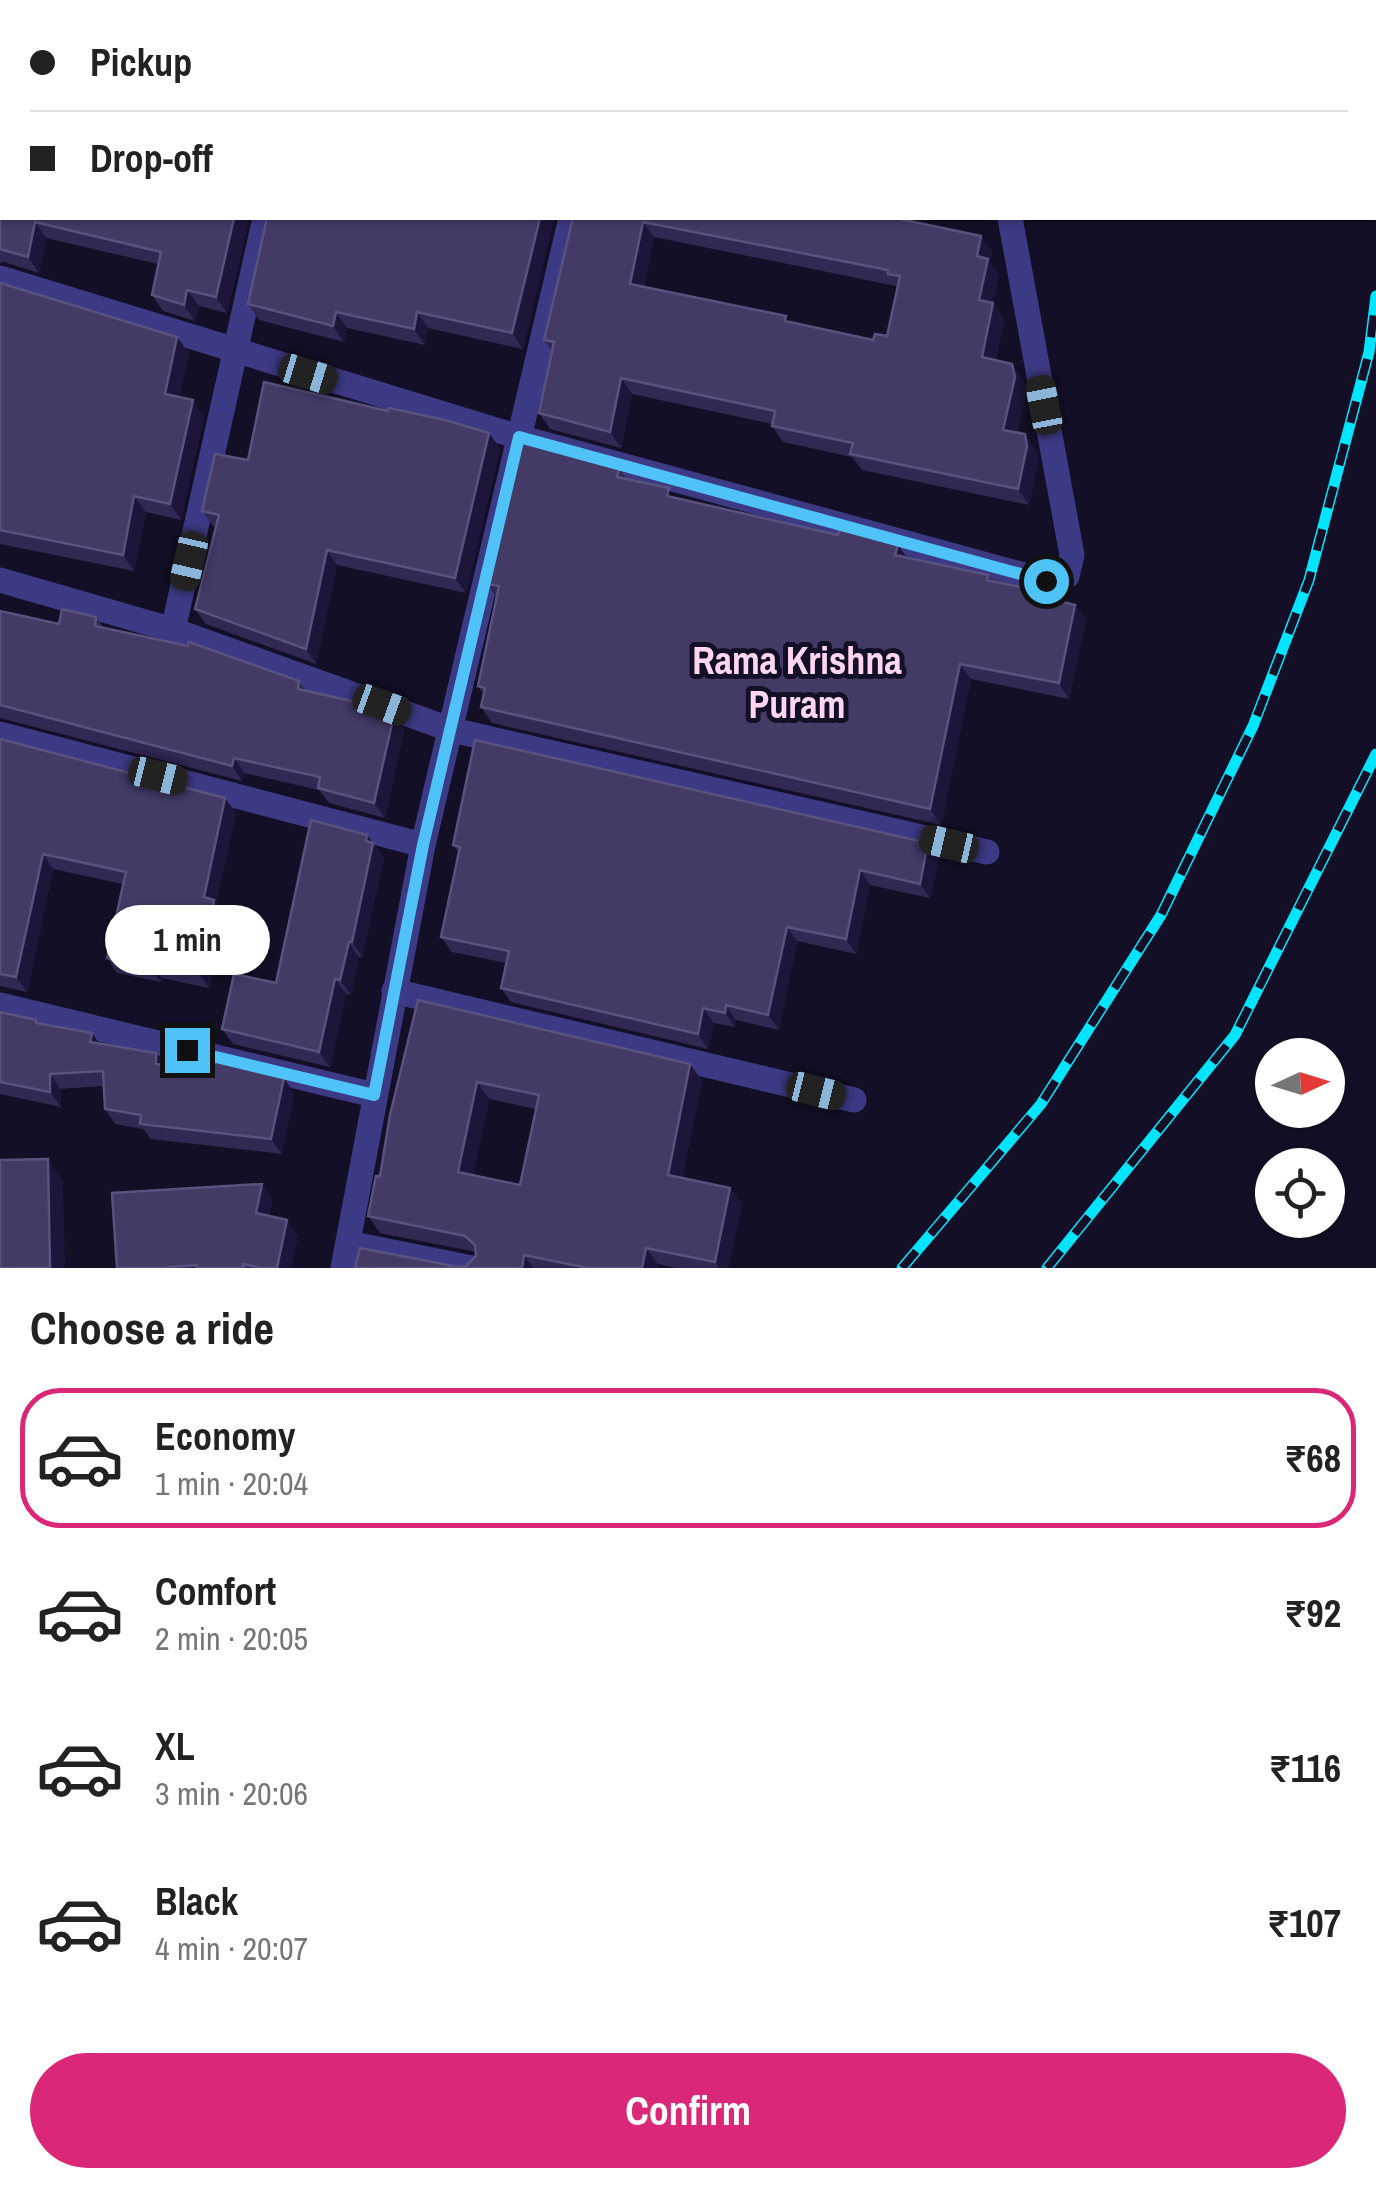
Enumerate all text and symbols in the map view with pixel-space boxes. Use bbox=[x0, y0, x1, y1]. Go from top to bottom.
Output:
text: Pickup bbox=[90, 37, 192, 88]
text: Drop-off bbox=[90, 133, 213, 184]
car bbox=[275, 351, 341, 397]
car bbox=[1024, 373, 1064, 437]
car bbox=[168, 528, 210, 594]
route start bbox=[1024, 559, 1069, 604]
district label: Rama Krishna Puram bbox=[692, 635, 902, 730]
car bbox=[349, 681, 415, 729]
car bbox=[125, 754, 191, 798]
car bbox=[916, 823, 982, 865]
callout: 1 min bbox=[104, 905, 270, 975]
text: 1 min bbox=[153, 918, 222, 961]
route end bbox=[165, 1028, 210, 1073]
north arrow bbox=[1255, 1038, 1345, 1128]
map controls bbox=[1255, 1038, 1345, 1238]
car bbox=[783, 1069, 849, 1113]
button: locate bbox=[1255, 1148, 1345, 1238]
text: Choose a ride bbox=[30, 1297, 274, 1358]
text: Economy bbox=[155, 1411, 295, 1462]
icon: car bbox=[35, 1413, 125, 1503]
text: ₹68 bbox=[1284, 1433, 1341, 1484]
text: 1 min · 20:04 bbox=[155, 1462, 308, 1505]
text: Comfort bbox=[155, 1566, 276, 1617]
icon: car bbox=[35, 1568, 125, 1658]
text: ₹92 bbox=[1284, 1588, 1341, 1639]
text: 2 min · 20:05 bbox=[155, 1617, 308, 1660]
text: XL bbox=[155, 1721, 195, 1772]
icon: car bbox=[35, 1723, 125, 1813]
text: ₹116 bbox=[1269, 1743, 1341, 1794]
text: 3 min · 20:06 bbox=[155, 1772, 308, 1815]
text: Black bbox=[155, 1876, 238, 1927]
icon: car bbox=[35, 1878, 125, 1968]
text: ₹107 bbox=[1267, 1898, 1341, 1949]
text: 4 min · 20:07 bbox=[155, 1927, 308, 1970]
button: Confirm bbox=[30, 2053, 1346, 2168]

